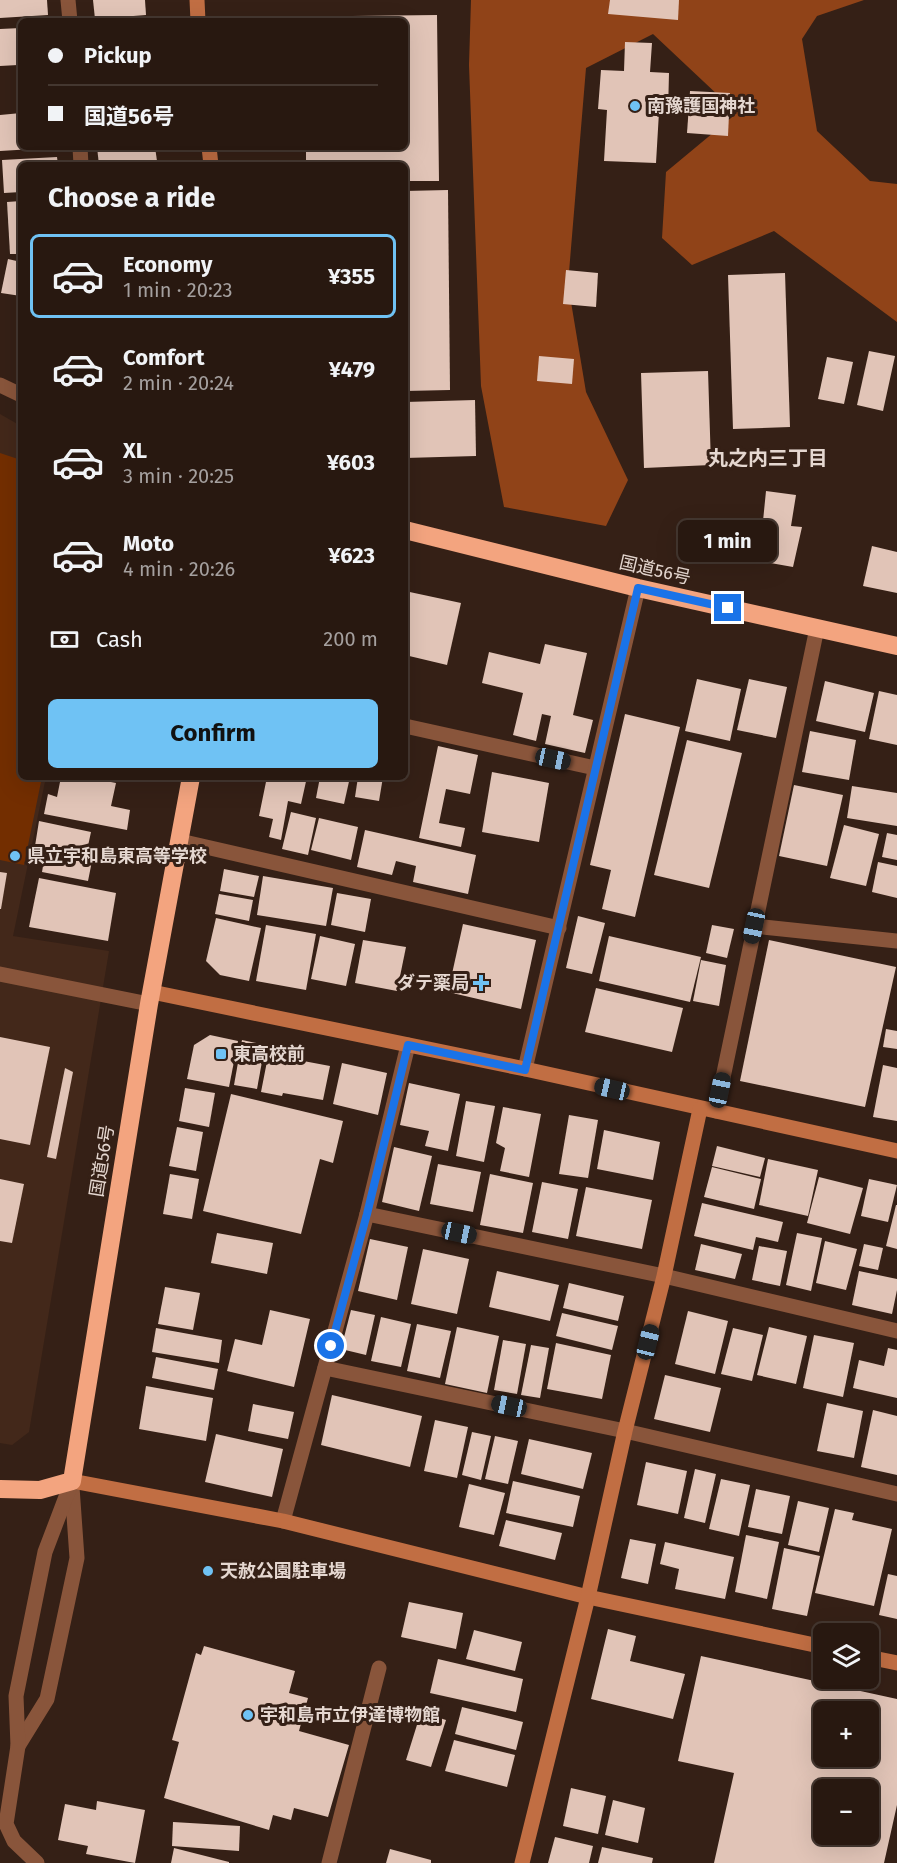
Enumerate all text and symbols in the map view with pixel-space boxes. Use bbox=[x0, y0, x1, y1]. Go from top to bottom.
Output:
text: Pickup bbox=[84, 42, 152, 69]
place label: 南豫護国神社 bbox=[647, 95, 755, 117]
marker: 南豫護国神社 bbox=[628, 99, 642, 113]
text: 国道56号 bbox=[84, 103, 174, 130]
text: Choose a ride bbox=[48, 182, 215, 214]
icon: car bbox=[51, 249, 105, 303]
text: Economy bbox=[123, 251, 212, 278]
text: ¥355 bbox=[328, 263, 375, 290]
text: 1 min · 20:23 bbox=[123, 278, 233, 302]
icon: car bbox=[51, 342, 105, 396]
text: Comfort bbox=[123, 344, 204, 371]
text: ¥479 bbox=[329, 356, 375, 383]
text: 2 min · 20:24 bbox=[123, 371, 234, 395]
icon: car bbox=[51, 435, 105, 489]
text: XL bbox=[123, 437, 147, 464]
district label: 丸之内三丁目 bbox=[708, 446, 828, 470]
text: ¥603 bbox=[327, 449, 375, 476]
text: 3 min · 20:25 bbox=[123, 464, 234, 488]
callout: 1 min bbox=[678, 521, 777, 563]
icon: car bbox=[51, 528, 105, 582]
text: 1 min bbox=[703, 529, 752, 553]
text: Moto bbox=[123, 530, 174, 557]
text: ¥623 bbox=[328, 542, 375, 569]
street label: 国道56号 bbox=[617, 551, 693, 589]
text: 4 min · 20:26 bbox=[123, 557, 235, 581]
route end bbox=[714, 594, 741, 621]
icon: cash bbox=[48, 623, 81, 656]
text: Cash bbox=[96, 626, 143, 653]
text: 200 m bbox=[323, 627, 378, 651]
button: Confirm bbox=[48, 699, 378, 768]
car bbox=[534, 746, 572, 772]
place label: 県立宇和島東高等学校 bbox=[27, 845, 207, 867]
marker: 県立宇和島東高等学校 bbox=[8, 849, 22, 863]
car bbox=[741, 907, 767, 945]
place label: ダテ薬局 bbox=[397, 972, 469, 994]
marker: ダテ薬局 bbox=[474, 976, 488, 990]
place label: 東高校前 bbox=[233, 1043, 305, 1065]
marker: 東高校前 bbox=[214, 1047, 228, 1061]
car bbox=[707, 1071, 733, 1109]
car bbox=[592, 1076, 632, 1102]
street label: 国道56号 bbox=[85, 1123, 119, 1199]
car bbox=[440, 1220, 478, 1246]
car bbox=[635, 1322, 661, 1362]
route start bbox=[317, 1332, 344, 1359]
car bbox=[490, 1393, 528, 1419]
place label: 天赦公園駐車場 bbox=[220, 1560, 346, 1582]
marker: 天赦公園駐車場 bbox=[201, 1564, 215, 1578]
map controls bbox=[813, 1623, 879, 1845]
button: layers bbox=[813, 1623, 879, 1689]
button: + bbox=[813, 1701, 879, 1767]
place label: 宇和島市立伊達博物館 bbox=[260, 1704, 440, 1726]
marker: 宇和島市立伊達博物館 bbox=[241, 1708, 255, 1722]
button: − bbox=[813, 1779, 879, 1845]

